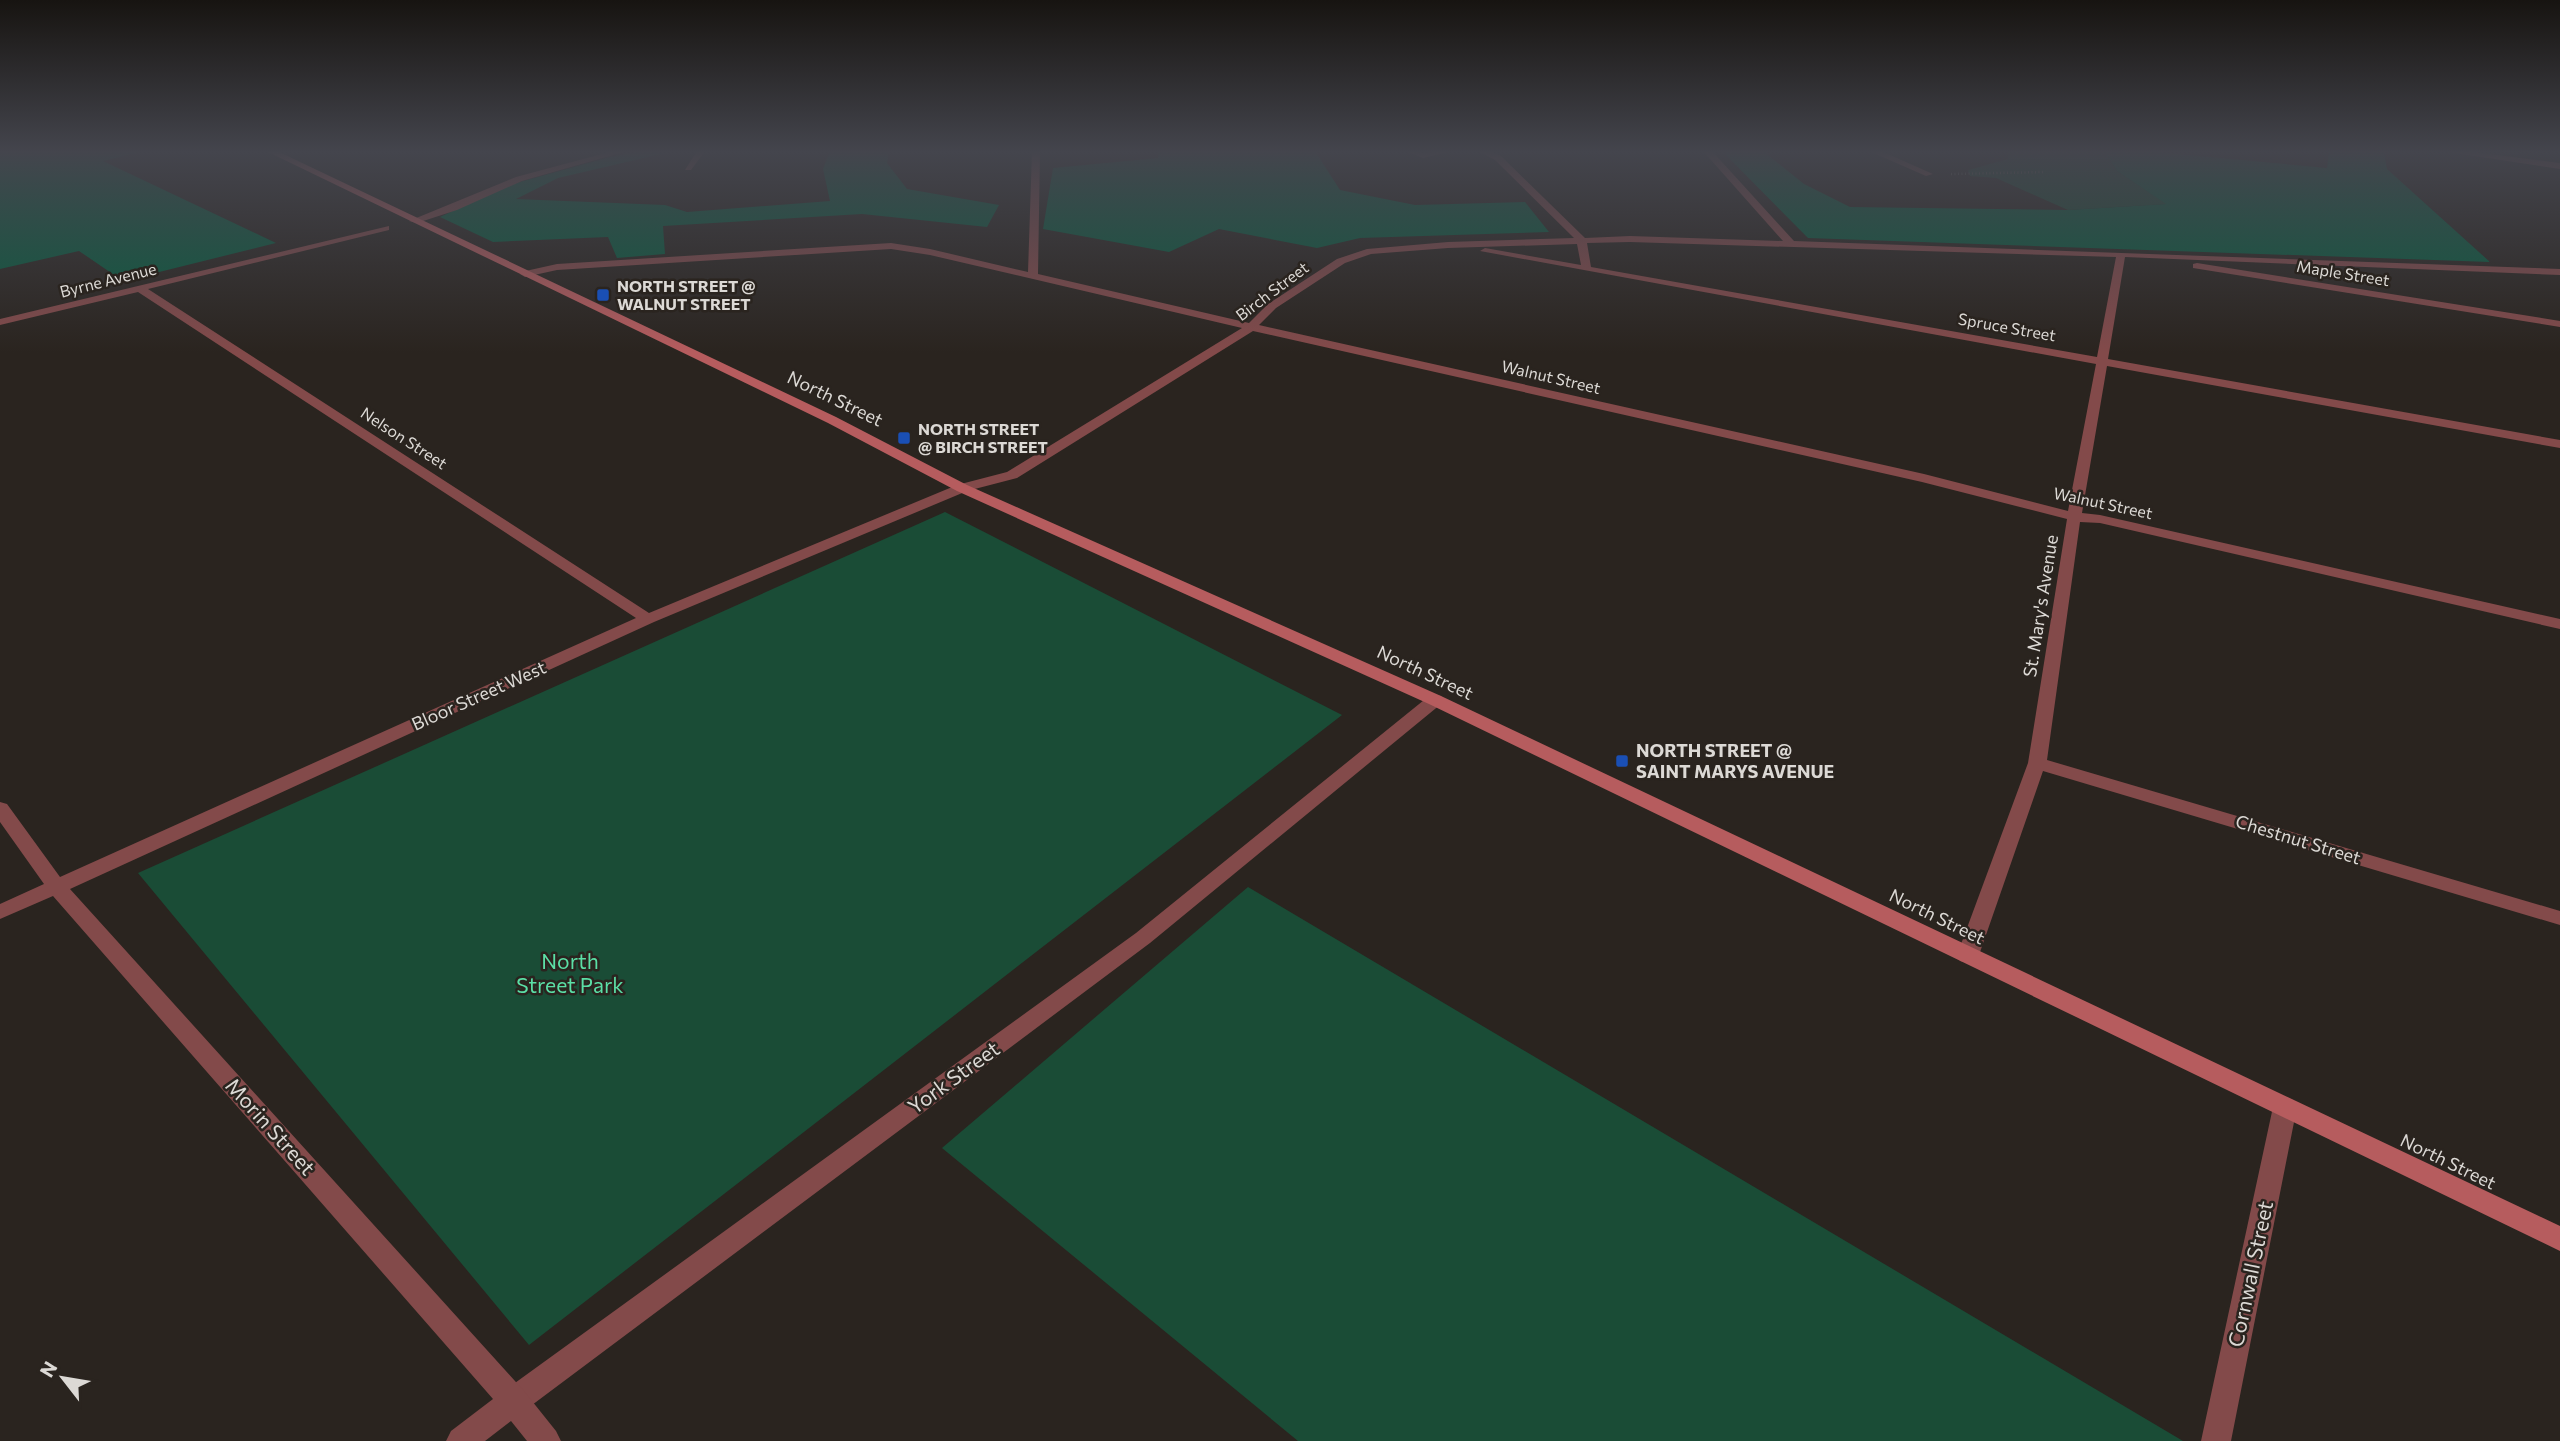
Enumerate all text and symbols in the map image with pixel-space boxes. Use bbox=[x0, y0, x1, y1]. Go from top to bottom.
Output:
street label: Maple Street bbox=[2295, 256, 2391, 289]
street label: Birch Street bbox=[1232, 257, 1312, 324]
street label: Byrne Avenue bbox=[58, 258, 158, 301]
place label: NORTH STREET @ WALNUT STREET bbox=[617, 276, 756, 313]
marker: NORTH STREET @ WALNUT STREET bbox=[595, 287, 611, 303]
street label: Spruce Street bbox=[1957, 309, 2058, 345]
street label: Walnut Street bbox=[1500, 356, 1603, 397]
street label: North Street bbox=[784, 366, 887, 431]
street label: Nelson Street bbox=[358, 403, 451, 473]
place label: NORTH STREET @ BIRCH STREET bbox=[918, 419, 1048, 456]
marker: NORTH STREET @ BIRCH STREET bbox=[896, 430, 912, 446]
street label: Walnut Street bbox=[2052, 483, 2155, 522]
street label: St. Mary's Avenue bbox=[2018, 533, 2062, 679]
street label: North Street bbox=[1374, 640, 1477, 704]
street label: Bloor Street West bbox=[408, 656, 549, 735]
place label: NORTH STREET @ SAINT MARYS AVENUE bbox=[1636, 739, 1834, 782]
marker: NORTH STREET @ SAINT MARYS AVENUE bbox=[1614, 753, 1630, 769]
street label: Chestnut Street bbox=[2233, 810, 2364, 869]
street label: North Street bbox=[1886, 884, 1989, 949]
park label: North Street Park bbox=[516, 948, 624, 997]
street label: York Street bbox=[902, 1035, 1004, 1118]
street label: Morin Street bbox=[221, 1072, 321, 1180]
street label: North Street bbox=[2397, 1129, 2500, 1194]
street label: Cornwall Street bbox=[2222, 1198, 2277, 1349]
north arrow bbox=[28, 1343, 98, 1413]
text: N bbox=[34, 1357, 62, 1381]

